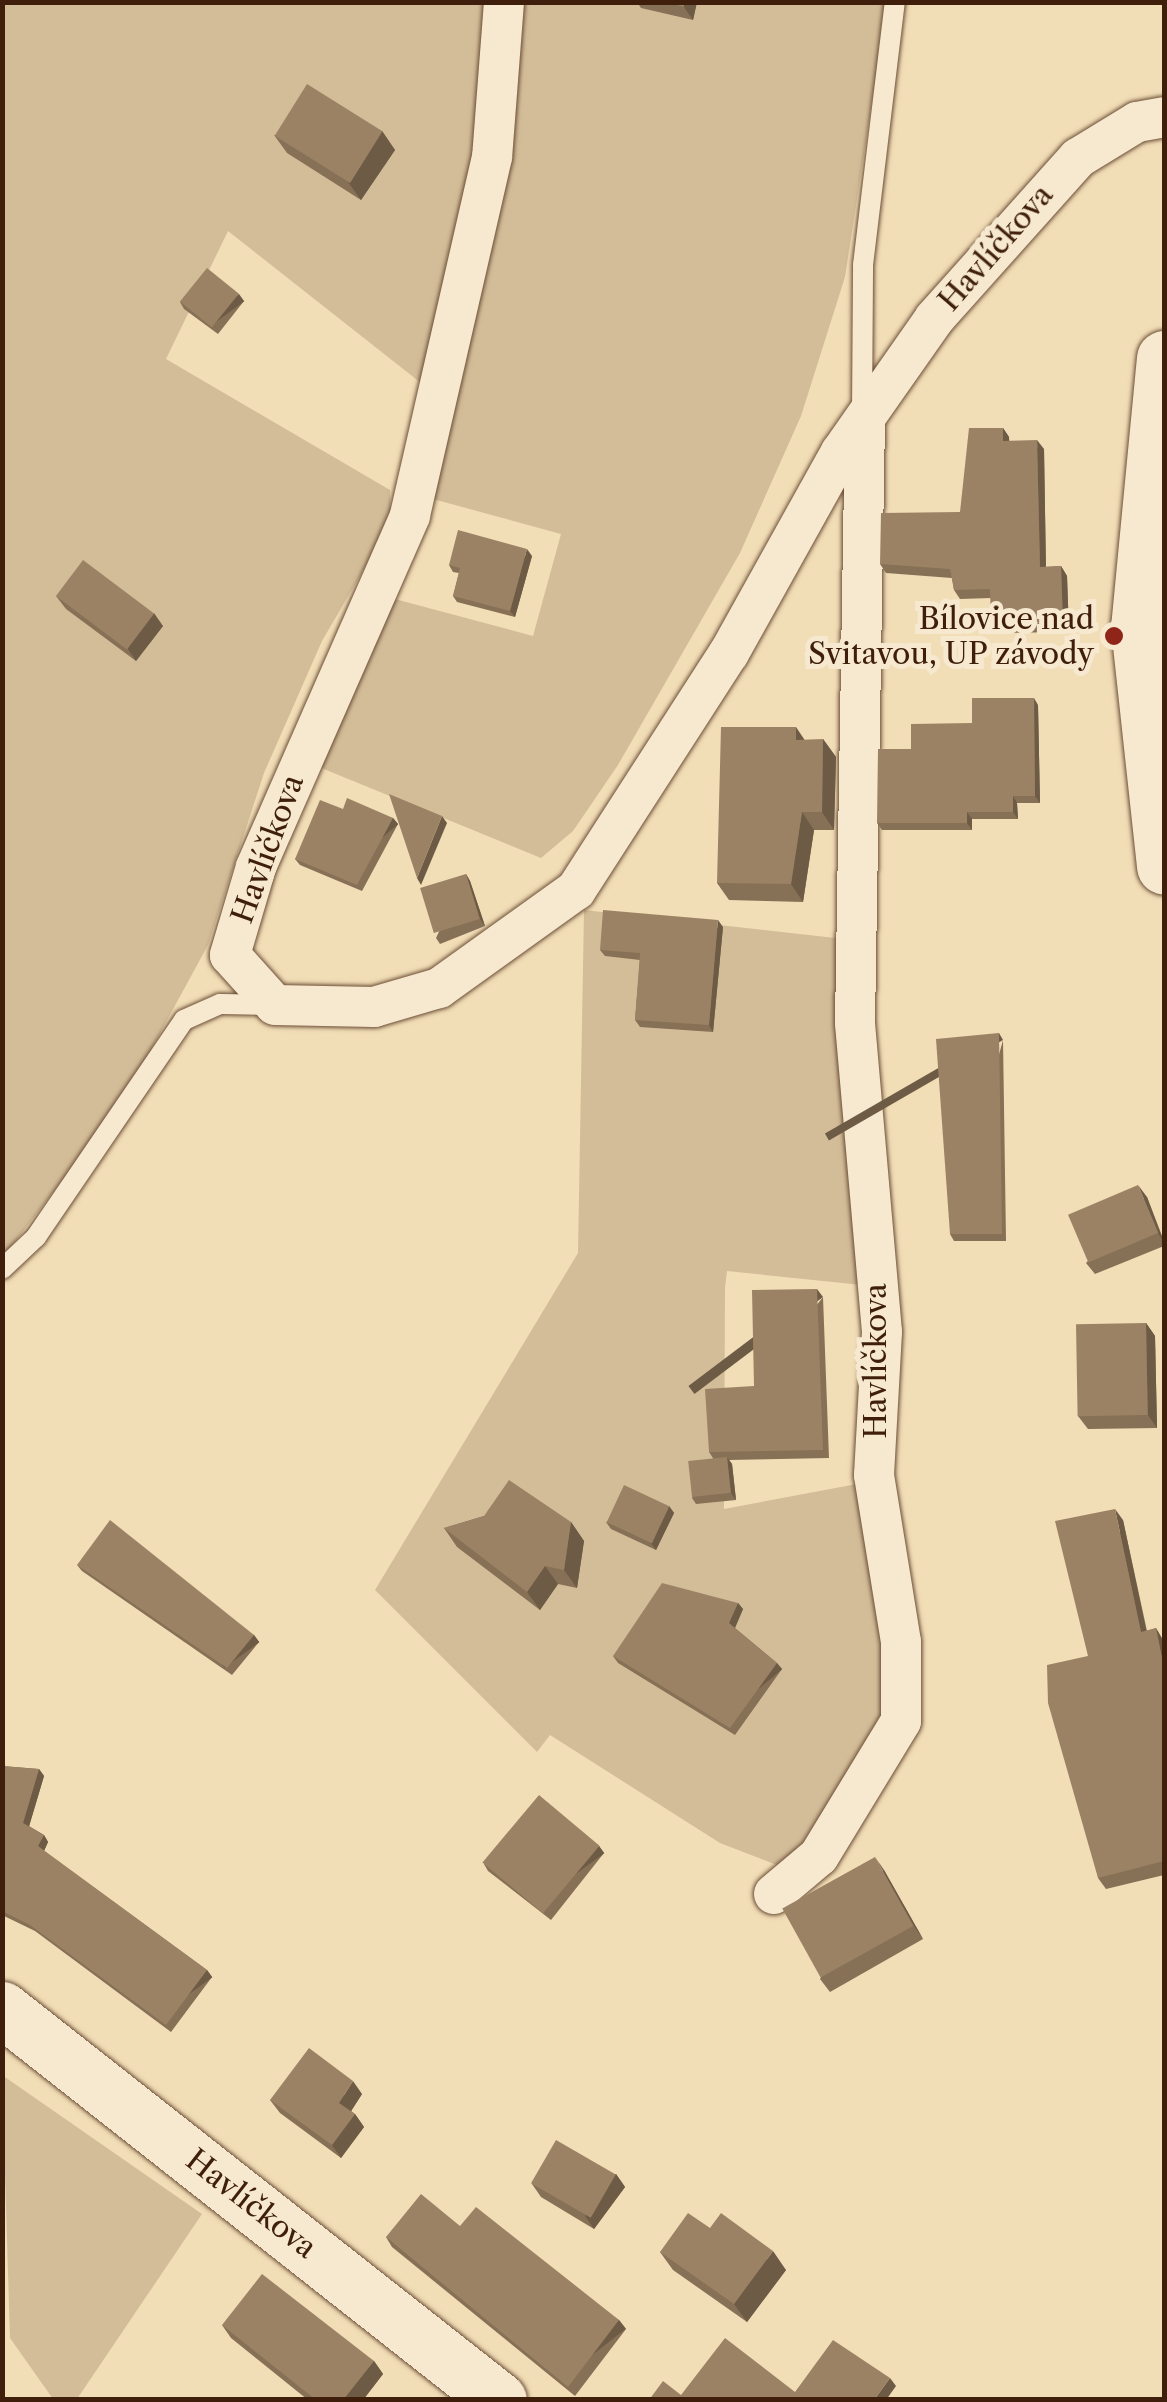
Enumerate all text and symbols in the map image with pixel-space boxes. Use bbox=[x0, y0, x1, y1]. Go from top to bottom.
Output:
street label: Havlíčkova bbox=[931, 177, 1061, 319]
place label: Bílovice nad Svitavou, UP závody bbox=[807, 601, 1094, 672]
marker: Bílovice nad Svitavou, UP závody bbox=[1103, 625, 1125, 647]
street label: Havlíčkova bbox=[224, 770, 312, 928]
street label: Havlíčkova bbox=[858, 1283, 894, 1439]
street label: Havlíčkova bbox=[179, 2142, 323, 2266]

